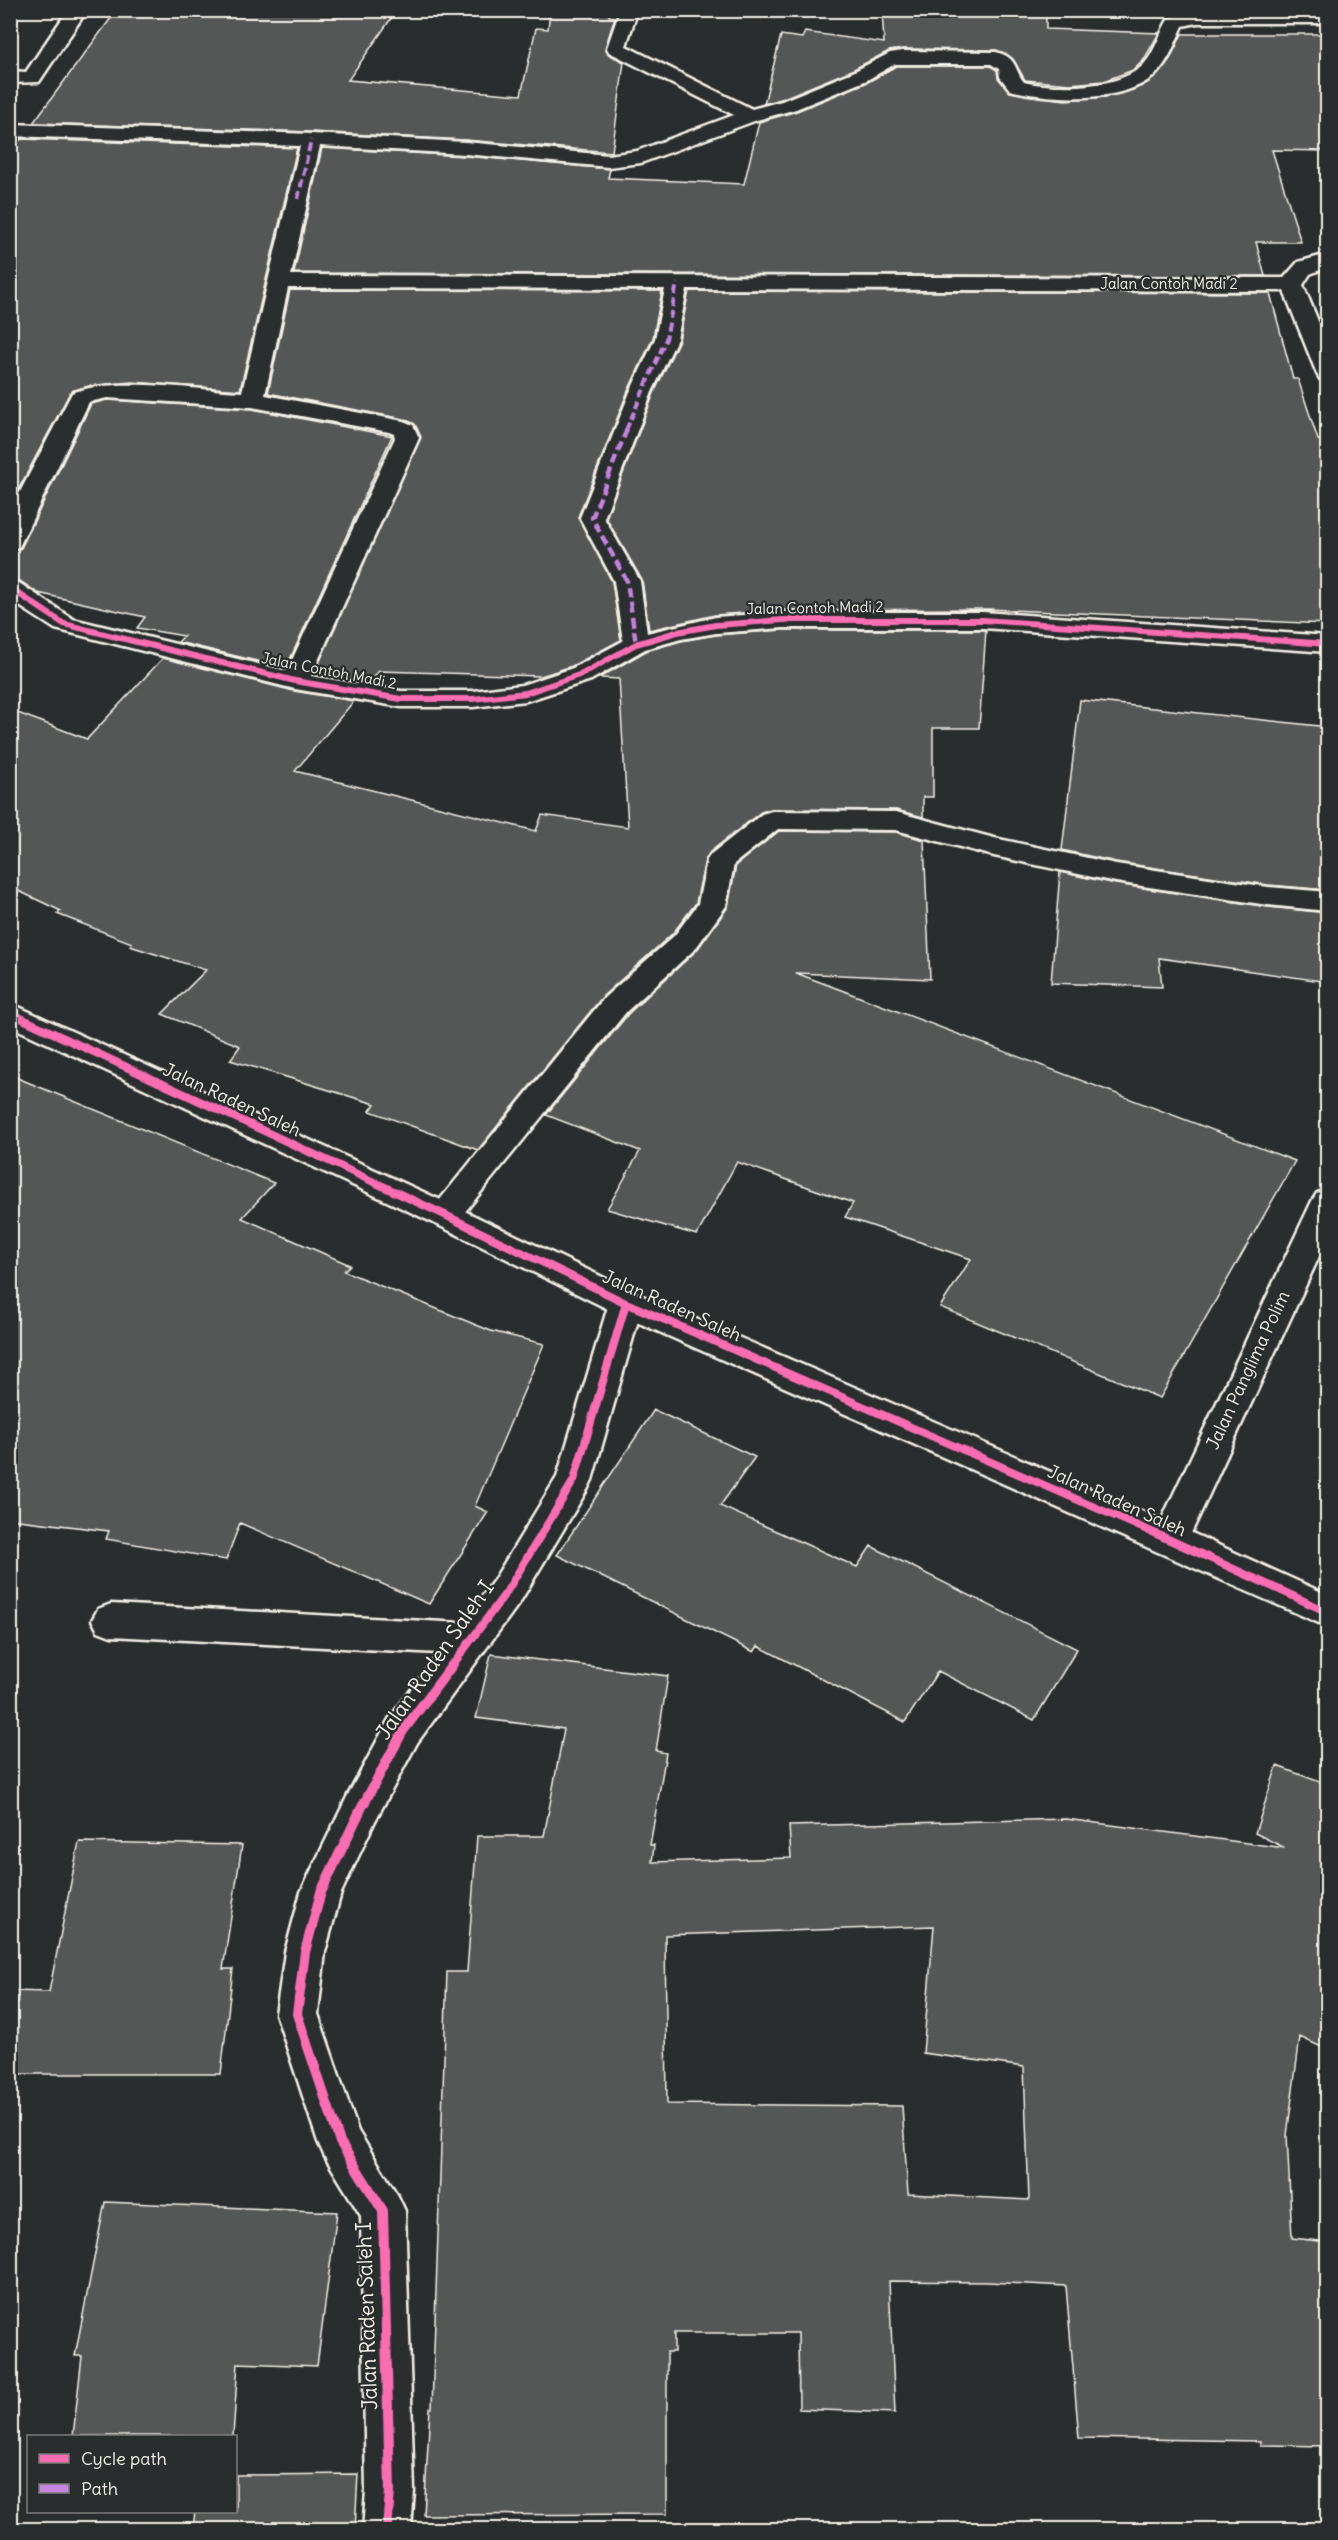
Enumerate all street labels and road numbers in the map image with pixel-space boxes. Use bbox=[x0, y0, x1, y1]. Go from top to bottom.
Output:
street label: Jalan Contoh Madi 2 bbox=[1100, 274, 1238, 293]
street label: Jalan Contoh Madi 2 bbox=[746, 597, 884, 618]
street label: Jalan Contoh Madi 2 bbox=[260, 648, 398, 693]
street label: Jalan Raden Saleh bbox=[160, 1058, 305, 1142]
street label: Jalan Raden Saleh bbox=[599, 1265, 745, 1346]
street label: Jalan Panglima Polim bbox=[1201, 1287, 1294, 1453]
street label: Jalan Raden Saleh bbox=[1044, 1460, 1190, 1541]
street label: Jalan Raden Saleh I bbox=[370, 1575, 500, 1745]
street label: Jalan Raden Saleh I bbox=[350, 2221, 383, 2411]

